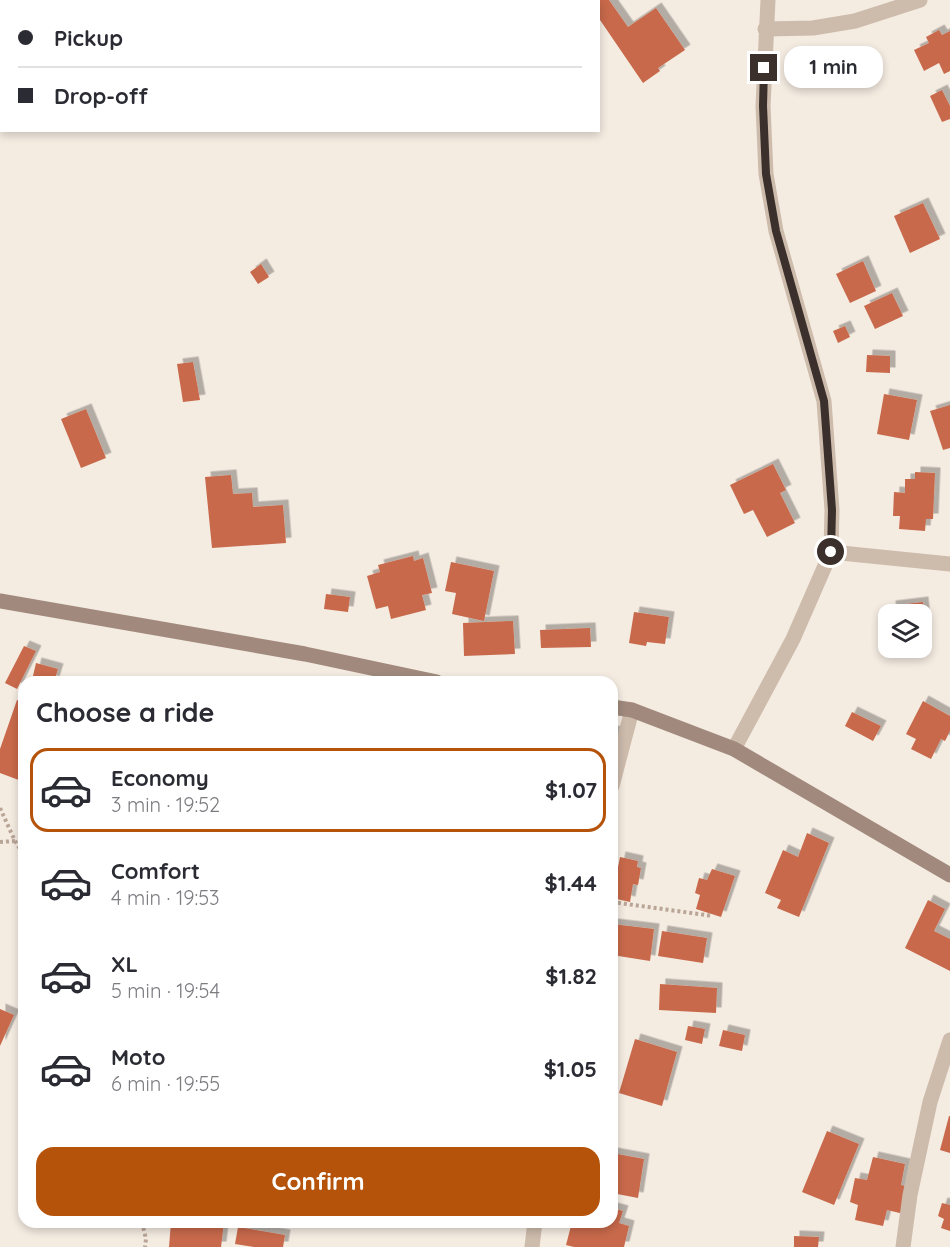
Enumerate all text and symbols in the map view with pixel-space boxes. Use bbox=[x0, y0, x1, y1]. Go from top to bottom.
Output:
text: Pickup bbox=[54, 24, 123, 52]
callout: 1 min bbox=[785, 47, 884, 89]
route end bbox=[750, 54, 777, 81]
text: 1 min bbox=[809, 54, 858, 79]
text: Drop-off bbox=[54, 82, 148, 110]
route start bbox=[817, 538, 844, 565]
map controls bbox=[878, 604, 932, 658]
button: layers bbox=[878, 604, 932, 658]
text: Choose a ride bbox=[36, 695, 214, 729]
icon: car bbox=[39, 763, 93, 817]
text: Economy bbox=[111, 764, 209, 792]
text: $1.07 bbox=[545, 776, 597, 804]
text: 3 min · 19:52 bbox=[111, 792, 220, 817]
icon: car bbox=[39, 856, 93, 910]
text: Comfort bbox=[111, 857, 200, 885]
text: $1.44 bbox=[545, 869, 597, 897]
text: 4 min · 19:53 bbox=[111, 885, 220, 910]
icon: car bbox=[39, 949, 93, 1003]
text: XL bbox=[111, 950, 138, 978]
text: $1.82 bbox=[545, 962, 597, 990]
text: 5 min · 19:54 bbox=[111, 978, 220, 1003]
icon: car bbox=[39, 1042, 93, 1096]
text: Moto bbox=[111, 1043, 165, 1071]
text: $1.05 bbox=[544, 1055, 597, 1083]
text: 6 min · 19:55 bbox=[111, 1071, 220, 1096]
button: Confirm bbox=[36, 1147, 600, 1216]

